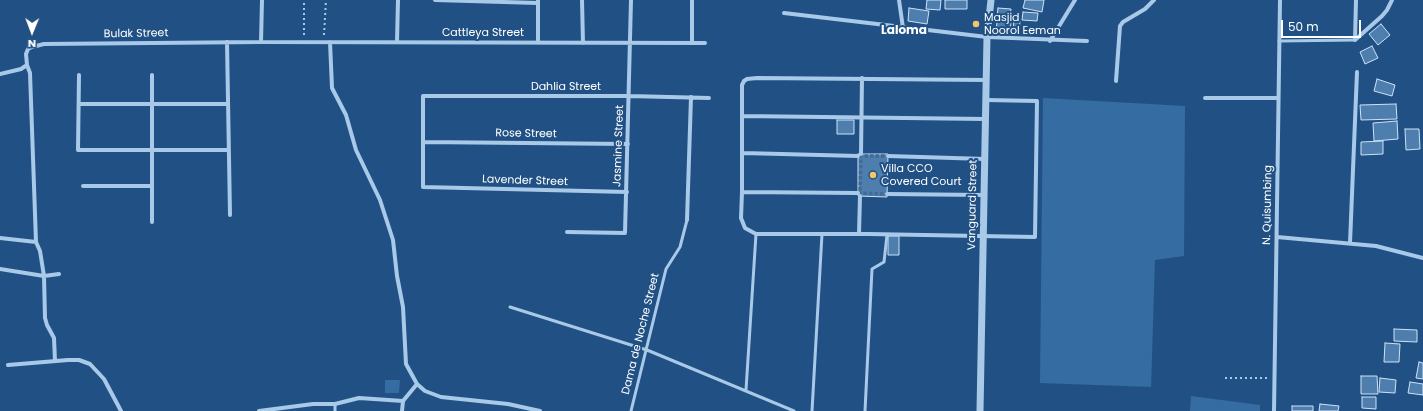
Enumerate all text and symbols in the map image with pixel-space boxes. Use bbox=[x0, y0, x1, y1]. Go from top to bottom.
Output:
place label: Masjid Noorol Eeman bbox=[984, 11, 1061, 37]
north arrow bbox=[12, 12, 52, 52]
scale bar bbox=[1283, 12, 1363, 38]
text: 50 m bbox=[1288, 18, 1319, 35]
marker: Masjid Noorol Eeman bbox=[971, 19, 981, 29]
district label: Laloma bbox=[881, 24, 927, 38]
street label: Cattleya Street bbox=[442, 26, 524, 40]
street label: Bulak Street bbox=[104, 27, 168, 41]
text: N bbox=[28, 36, 36, 52]
street label: Dahlia Street bbox=[531, 80, 601, 94]
street label: Jasmine Street bbox=[611, 105, 627, 187]
street label: Rose Street bbox=[495, 127, 557, 141]
street label: Vanguard Street bbox=[966, 160, 980, 250]
place label: Villa CCO Covered Court bbox=[881, 162, 961, 188]
street label: N. Quisumbing bbox=[1261, 165, 1275, 245]
marker: Villa CCO Covered Court bbox=[868, 170, 878, 180]
street label: Lavender Street bbox=[482, 173, 568, 189]
street label: Dama de Noche Street bbox=[620, 272, 662, 396]

